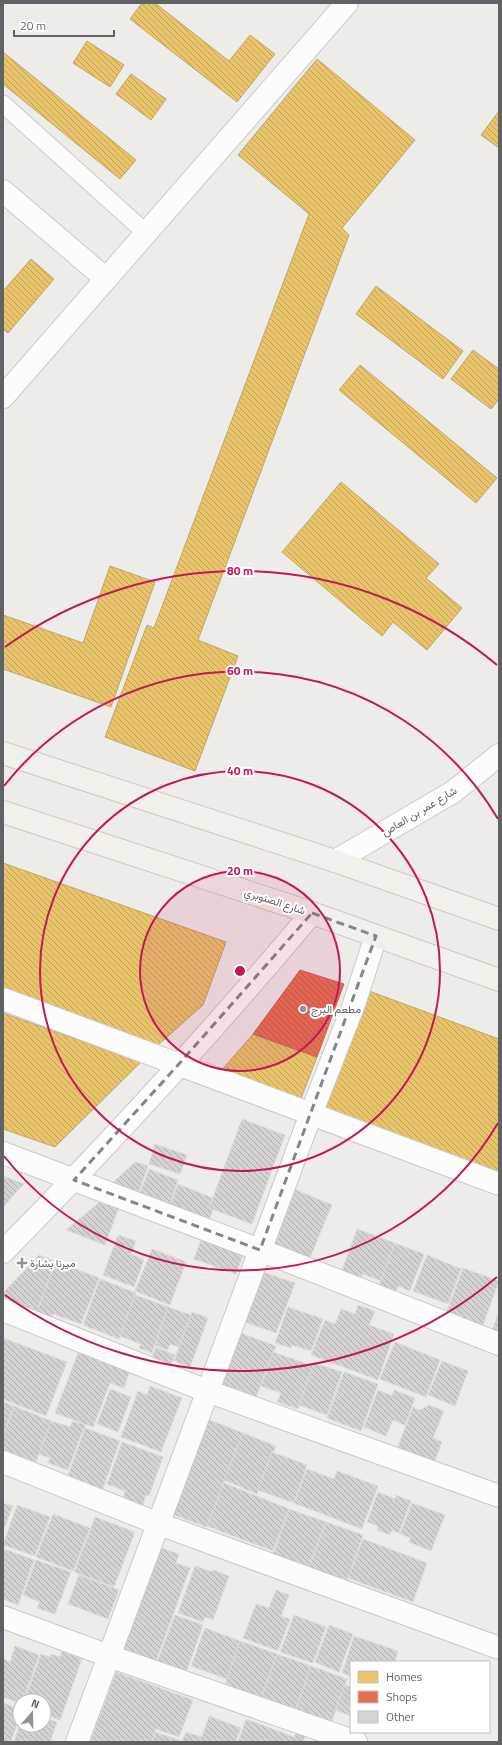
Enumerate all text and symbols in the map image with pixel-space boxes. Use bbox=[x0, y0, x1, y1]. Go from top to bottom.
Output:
scale bar bbox=[14, 12, 114, 38]
text: 20 m bbox=[20, 16, 46, 35]
text: 80 m bbox=[227, 561, 253, 580]
text: 60 m bbox=[227, 661, 253, 680]
text: 40 m bbox=[227, 761, 253, 780]
street label: شارع عمر بن العاص bbox=[378, 782, 460, 840]
text: 20 m bbox=[227, 861, 253, 880]
street label: شارع الصنوبري bbox=[242, 884, 308, 920]
centre of rings bbox=[233, 964, 247, 978]
place label: مطعم البرج bbox=[311, 1001, 361, 1017]
marker: مطعم البرج bbox=[298, 1004, 308, 1014]
place label: ميرنا بشارة bbox=[30, 1255, 76, 1271]
marker: ميرنا بشارة bbox=[17, 1258, 27, 1268]
legend bbox=[350, 1661, 490, 1733]
text: Homes bbox=[386, 1667, 422, 1686]
text: Shops bbox=[386, 1687, 418, 1706]
north arrow bbox=[12, 1693, 52, 1733]
text: N bbox=[29, 1695, 42, 1712]
text: Other bbox=[386, 1707, 415, 1726]

